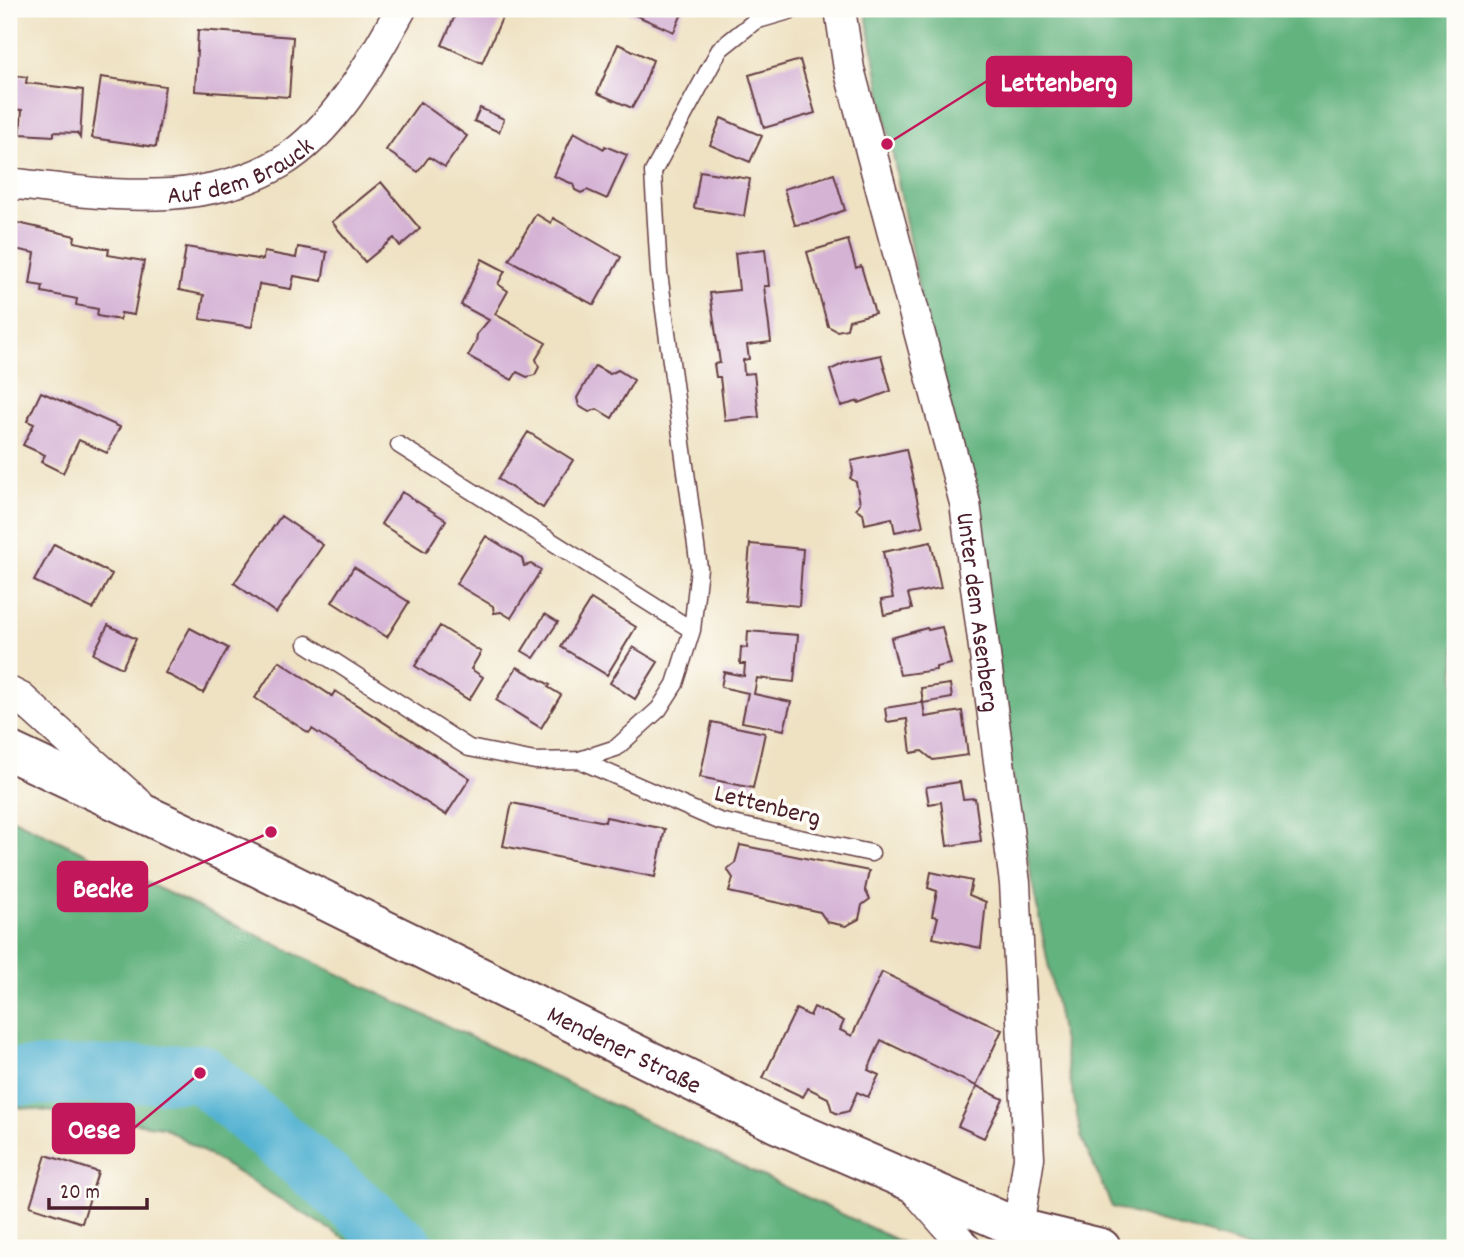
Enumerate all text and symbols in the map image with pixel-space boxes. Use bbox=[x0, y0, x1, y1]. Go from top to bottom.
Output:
callout: Lettenberg bbox=[987, 57, 1131, 106]
text: Lettenberg bbox=[1001, 66, 1117, 106]
street label: Auf dem Brauck bbox=[166, 130, 323, 216]
street label: Unter dem Asenberg bbox=[944, 510, 1007, 715]
street label: Lettenberg bbox=[710, 776, 824, 838]
callout: Becke bbox=[58, 862, 147, 911]
text: Becke bbox=[73, 872, 133, 912]
street label: Mendener Straße bbox=[540, 998, 707, 1105]
callout: Oese bbox=[53, 1104, 134, 1153]
text: Oese bbox=[68, 1113, 120, 1153]
scale bar bbox=[49, 1166, 147, 1210]
text: 20 m bbox=[60, 1179, 100, 1209]

